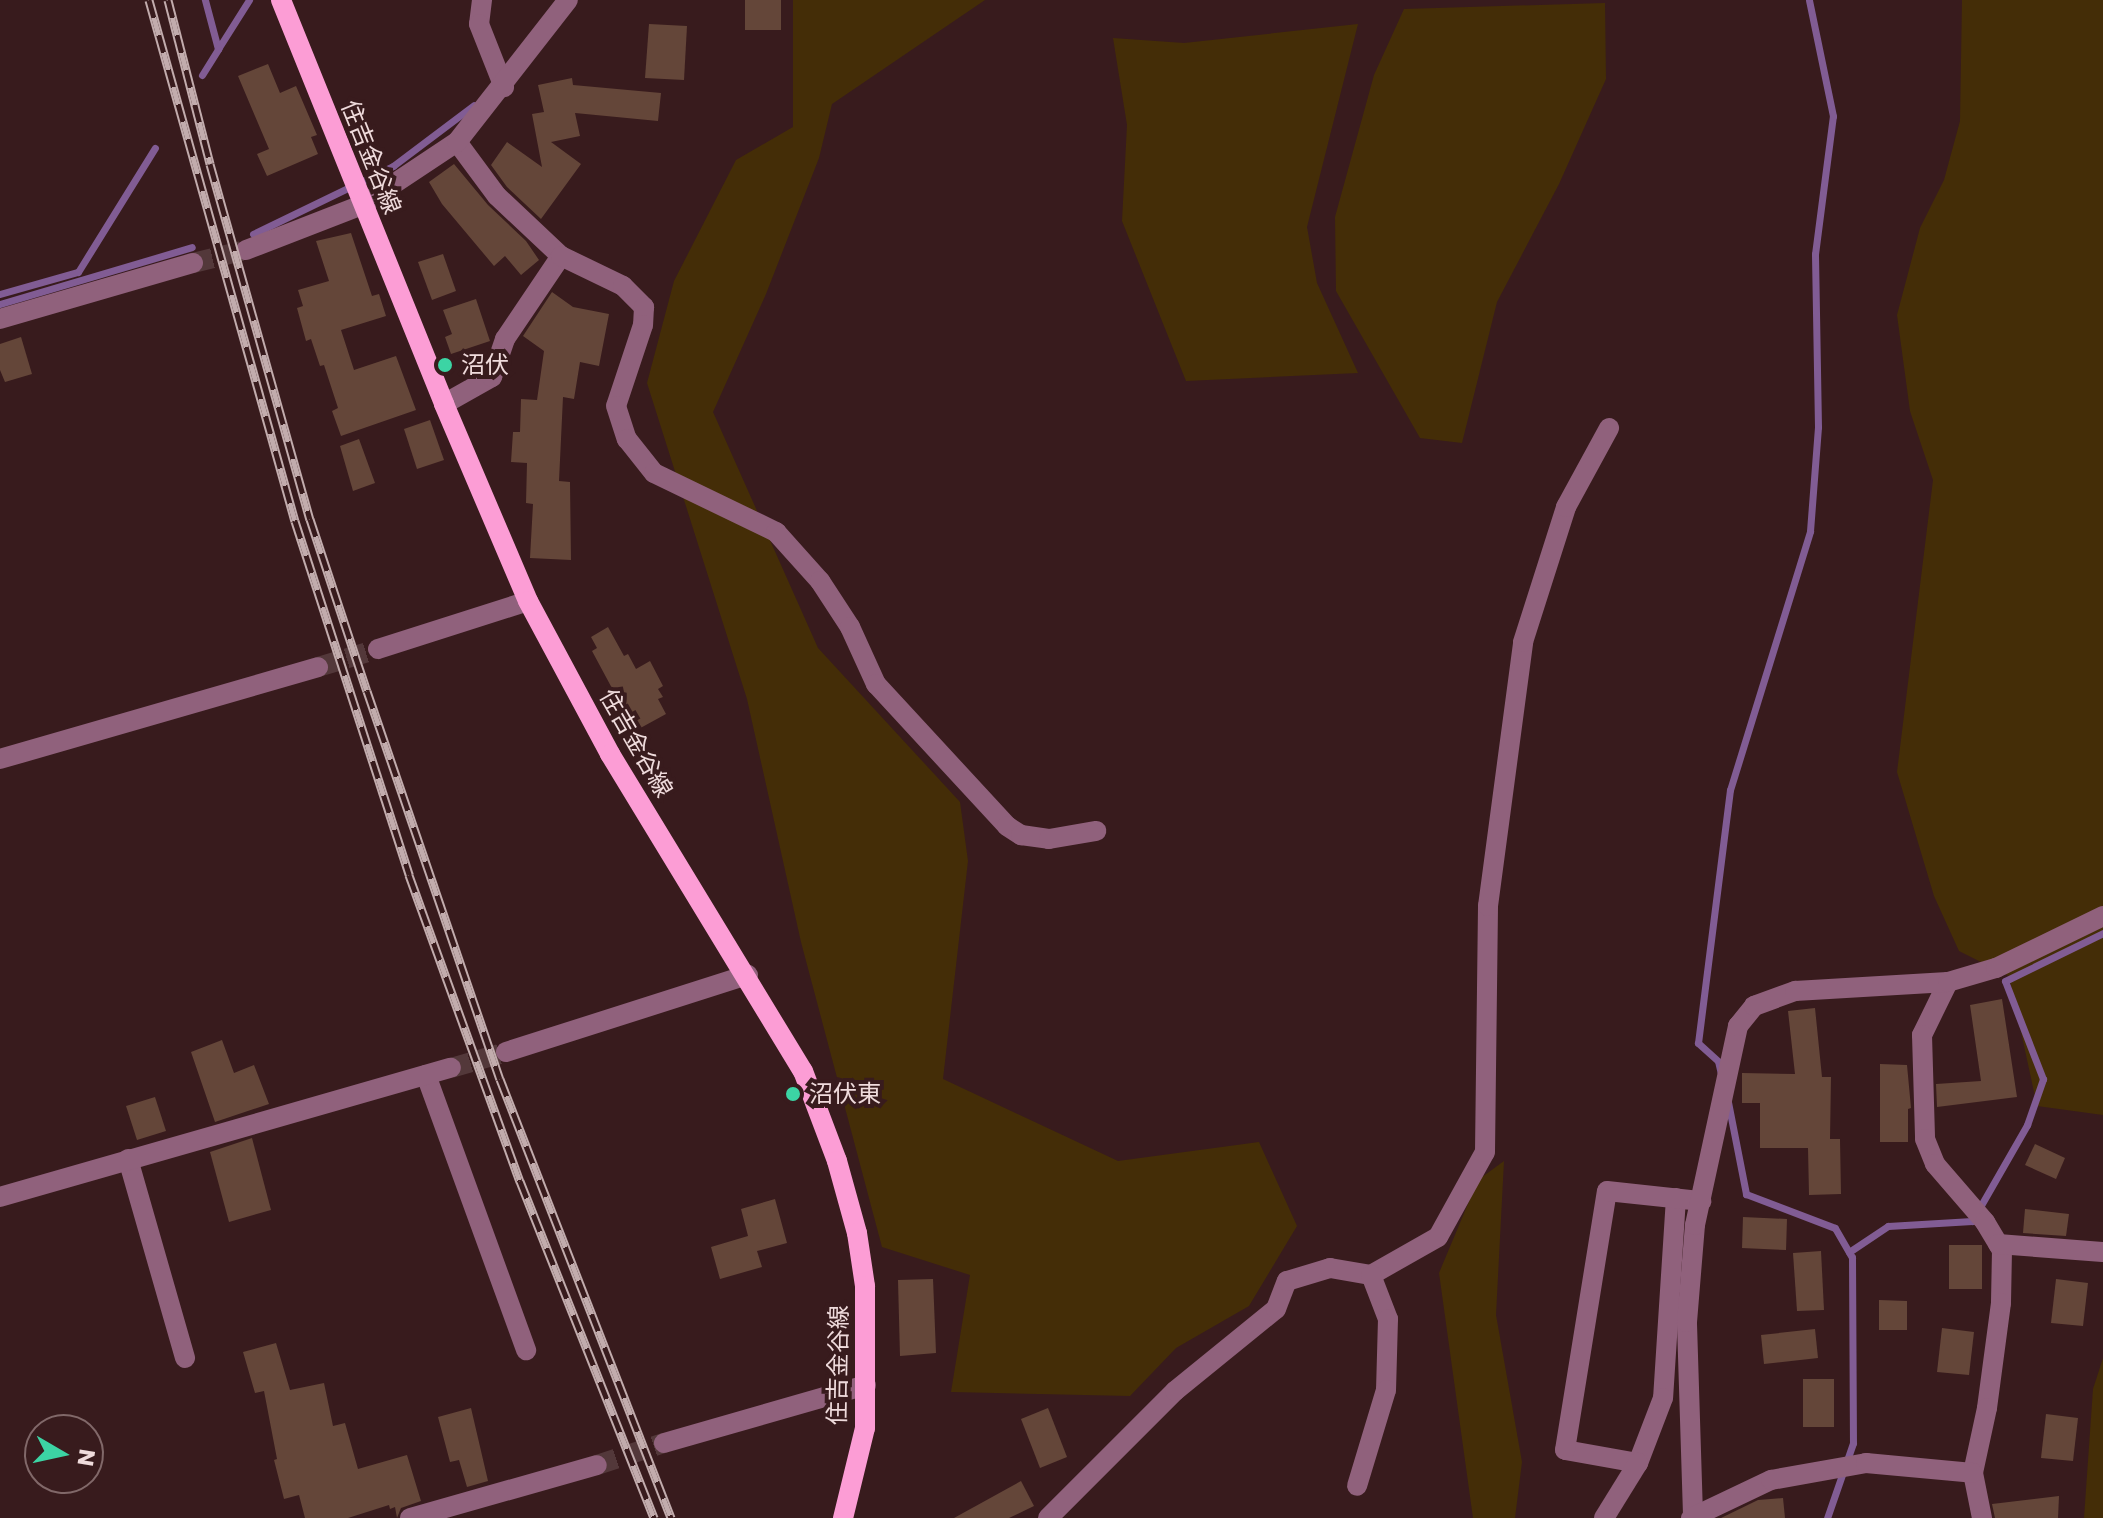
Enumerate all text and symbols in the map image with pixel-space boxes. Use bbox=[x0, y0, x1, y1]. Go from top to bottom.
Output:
street label: 住吉金谷線 bbox=[335, 96, 407, 218]
place label: 沼伏 bbox=[461, 351, 509, 379]
marker: 沼伏 bbox=[436, 356, 454, 374]
street label: 住吉金谷線 bbox=[594, 684, 678, 802]
place label: 沼伏東 bbox=[809, 1080, 881, 1108]
marker: 沼伏東 bbox=[784, 1085, 802, 1103]
street label: 住吉金谷線 bbox=[823, 1305, 853, 1425]
north arrow bbox=[24, 1414, 104, 1494]
text: N bbox=[70, 1447, 103, 1468]

